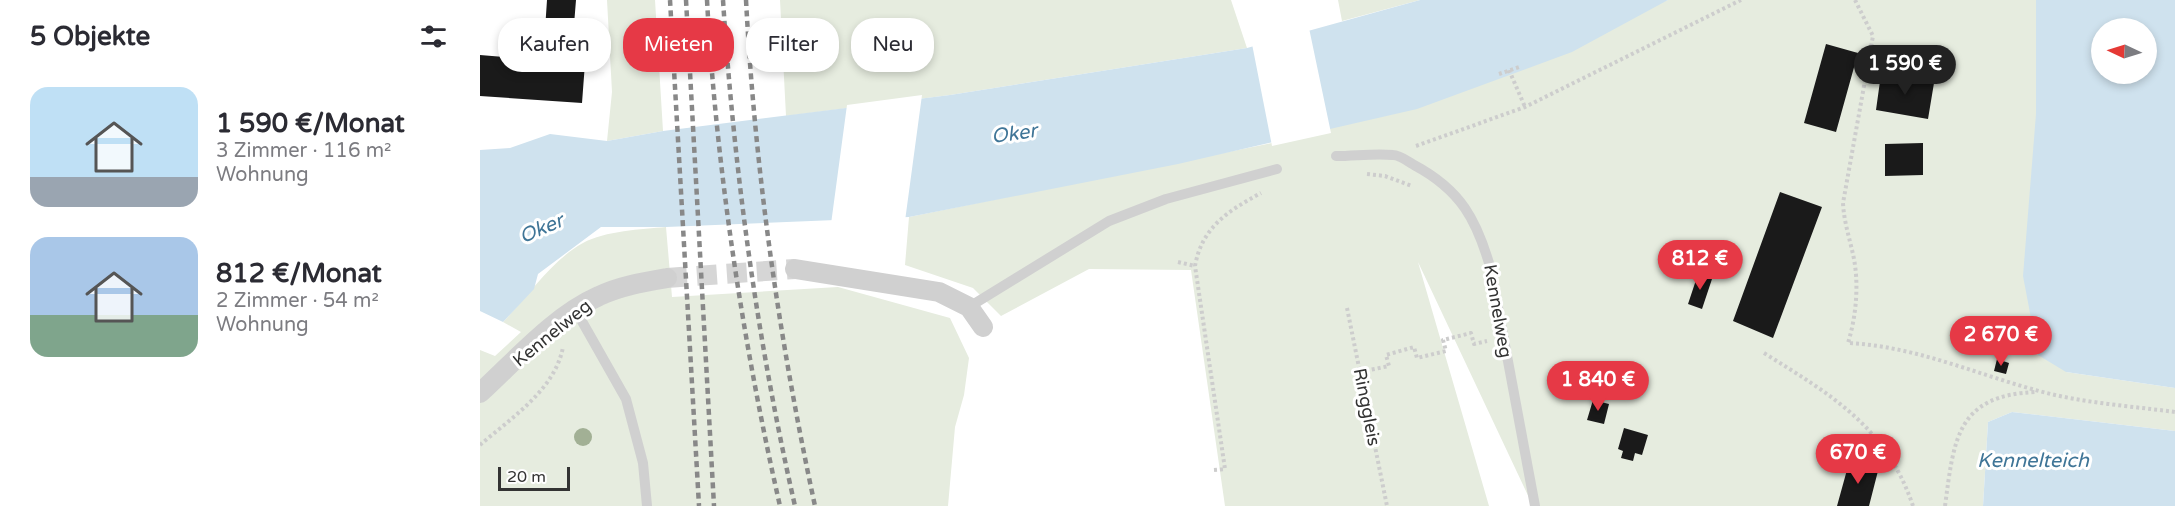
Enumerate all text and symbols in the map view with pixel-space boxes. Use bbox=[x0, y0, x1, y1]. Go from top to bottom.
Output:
chip: Kaufen bbox=[498, 18, 611, 72]
chip: Mieten bbox=[623, 18, 734, 72]
chip: Filter bbox=[746, 18, 839, 72]
chip: Neu bbox=[851, 18, 934, 72]
north arrow bbox=[2091, 18, 2157, 84]
map controls bbox=[2091, 18, 2157, 84]
icon: filters bbox=[417, 20, 450, 53]
text: 5 Objekte bbox=[30, 21, 150, 52]
pin: 1 590 € bbox=[1850, 45, 1960, 96]
text: 1 590 € bbox=[1868, 52, 1942, 76]
text: 1 590 €/Monat bbox=[216, 108, 405, 139]
icon: home bbox=[78, 111, 150, 183]
water label: Oker bbox=[990, 119, 1041, 149]
text: 3 Zimmer · 116 m² bbox=[216, 139, 391, 163]
text: Wohnung bbox=[216, 163, 309, 187]
water label: Oker bbox=[516, 208, 569, 249]
pin: 812 € bbox=[1658, 240, 1742, 291]
text: 812 € bbox=[1672, 247, 1728, 271]
text: 812 €/Monat bbox=[216, 258, 382, 289]
icon: home bbox=[78, 261, 150, 333]
street label: Kennelweg bbox=[1479, 263, 1517, 359]
text: 2 Zimmer · 54 m² bbox=[216, 289, 379, 313]
street label: Kennelweg bbox=[508, 295, 596, 371]
text: Wohnung bbox=[216, 313, 309, 337]
pin: 2 670 € bbox=[1946, 316, 2056, 367]
text: 2 670 € bbox=[1964, 323, 2038, 347]
pin: 1 840 € bbox=[1543, 361, 1653, 412]
street label: Ringgleis bbox=[1349, 366, 1385, 448]
text: 1 840 € bbox=[1561, 368, 1635, 392]
pin: 670 € bbox=[1816, 434, 1900, 485]
text: 670 € bbox=[1830, 441, 1886, 465]
water label: Kennelteich bbox=[1977, 449, 2090, 473]
scale bar bbox=[498, 464, 570, 492]
text: 20 m bbox=[507, 467, 546, 487]

